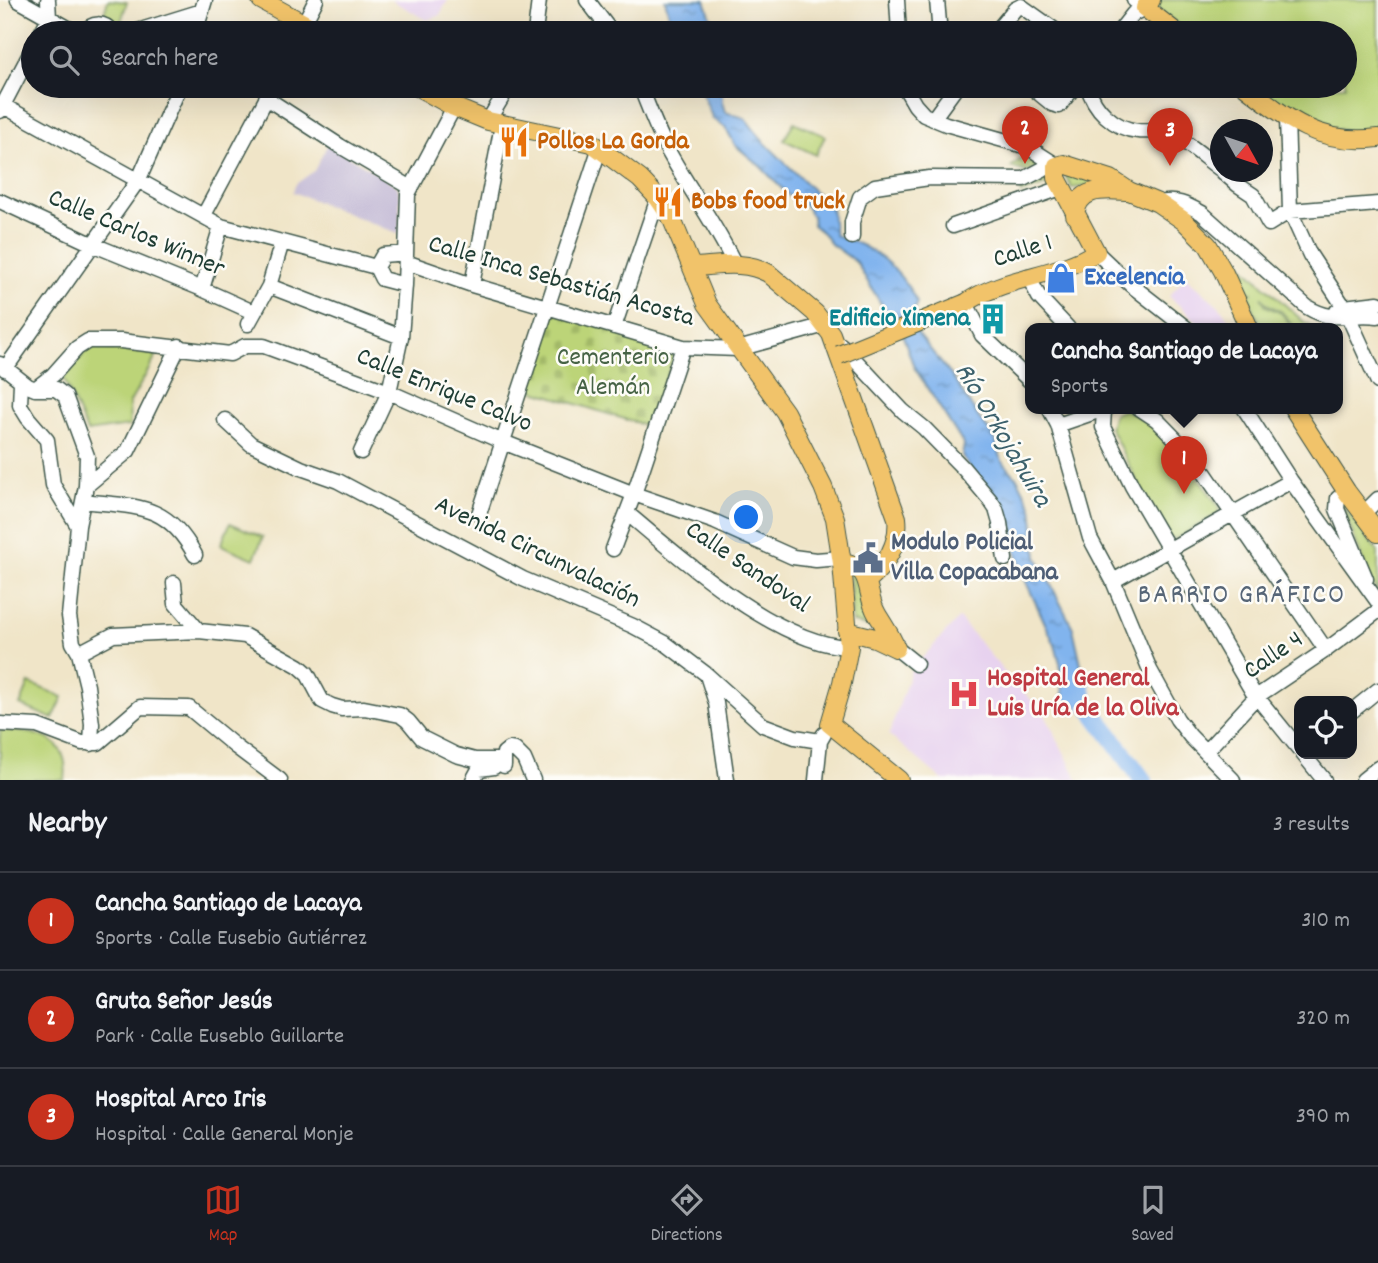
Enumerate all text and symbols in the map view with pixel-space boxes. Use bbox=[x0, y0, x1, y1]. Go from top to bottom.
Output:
search box bbox=[21, 21, 1357, 98]
icon: search bbox=[45, 41, 83, 79]
text: Search here bbox=[101, 41, 219, 78]
pin: 2 bbox=[1002, 106, 1048, 164]
pin: 3 bbox=[1147, 108, 1193, 166]
north arrow bbox=[1210, 119, 1273, 182]
place label: Pollos La Gorda bbox=[537, 124, 690, 161]
restaurant icon: Pollos La Gorda bbox=[497, 125, 531, 159]
street label: Calle Carlos Winner bbox=[42, 180, 231, 288]
place label: Bobs food truck bbox=[691, 184, 845, 221]
restaurant icon: Bobs food truck bbox=[651, 185, 685, 219]
street label: Calle 1 bbox=[989, 225, 1057, 279]
street label: Calle Inca Sebastián Acosta bbox=[424, 226, 699, 338]
place label: Excelencia bbox=[1084, 260, 1185, 297]
shop icon: Excelencia bbox=[1044, 261, 1078, 295]
place label: Edificio Ximena bbox=[829, 301, 971, 338]
building icon: Edificio Ximena bbox=[976, 302, 1010, 336]
popup bbox=[1025, 323, 1343, 414]
text: Cancha Santiago de Lacaya bbox=[1051, 334, 1317, 371]
street label: Calle Enrique Calvo bbox=[350, 339, 538, 443]
park label: Cementerio Alemán bbox=[557, 340, 669, 407]
water label: Río Orkojahuira bbox=[942, 356, 1061, 517]
text: Sports bbox=[1051, 371, 1108, 404]
pin: 1 bbox=[1161, 436, 1207, 494]
street label: Avenida Circunvalación bbox=[428, 487, 646, 619]
your location bbox=[729, 500, 763, 534]
street label: Calle Sandoval bbox=[677, 513, 817, 623]
place label: Modulo Policial Villa Copacabana bbox=[891, 525, 1058, 592]
public building icon: Modulo Policial Villa Copacabana bbox=[851, 541, 885, 575]
district label: BARRIO GRÁFICO bbox=[1138, 577, 1346, 617]
street label: Calle 4 bbox=[1236, 622, 1312, 690]
place label: Hospital General Luis Uría de la Oliva bbox=[987, 661, 1179, 728]
hospital icon: Hospital General Luis Uría de la Oliva bbox=[947, 677, 981, 711]
map controls bbox=[1294, 696, 1357, 759]
button: locate bbox=[1294, 696, 1357, 759]
text: Nearby bbox=[28, 804, 106, 847]
text: 3 results bbox=[1273, 809, 1350, 842]
text: Cancha Santiago de Lacaya bbox=[95, 886, 361, 923]
text: 1 bbox=[48, 905, 54, 938]
text: 310 m bbox=[1301, 905, 1350, 938]
text: Sports · Calle Eusebio Gutiérrez bbox=[95, 923, 367, 956]
text: Gruta Señor Jesús bbox=[95, 984, 273, 1021]
text: 2 bbox=[46, 1003, 56, 1036]
text: 320 m bbox=[1296, 1003, 1350, 1036]
text: Park · Calle Euseblo Guillarte bbox=[95, 1021, 344, 1054]
text: Hospital Arco Iris bbox=[95, 1082, 267, 1119]
text: 3 bbox=[46, 1101, 56, 1134]
text: 390 m bbox=[1296, 1101, 1350, 1134]
text: Hospital · Calle General Monje bbox=[95, 1119, 354, 1152]
tab: Map bbox=[204, 1181, 242, 1250]
tab: Directions bbox=[651, 1181, 723, 1250]
tab: Saved bbox=[1131, 1181, 1174, 1250]

